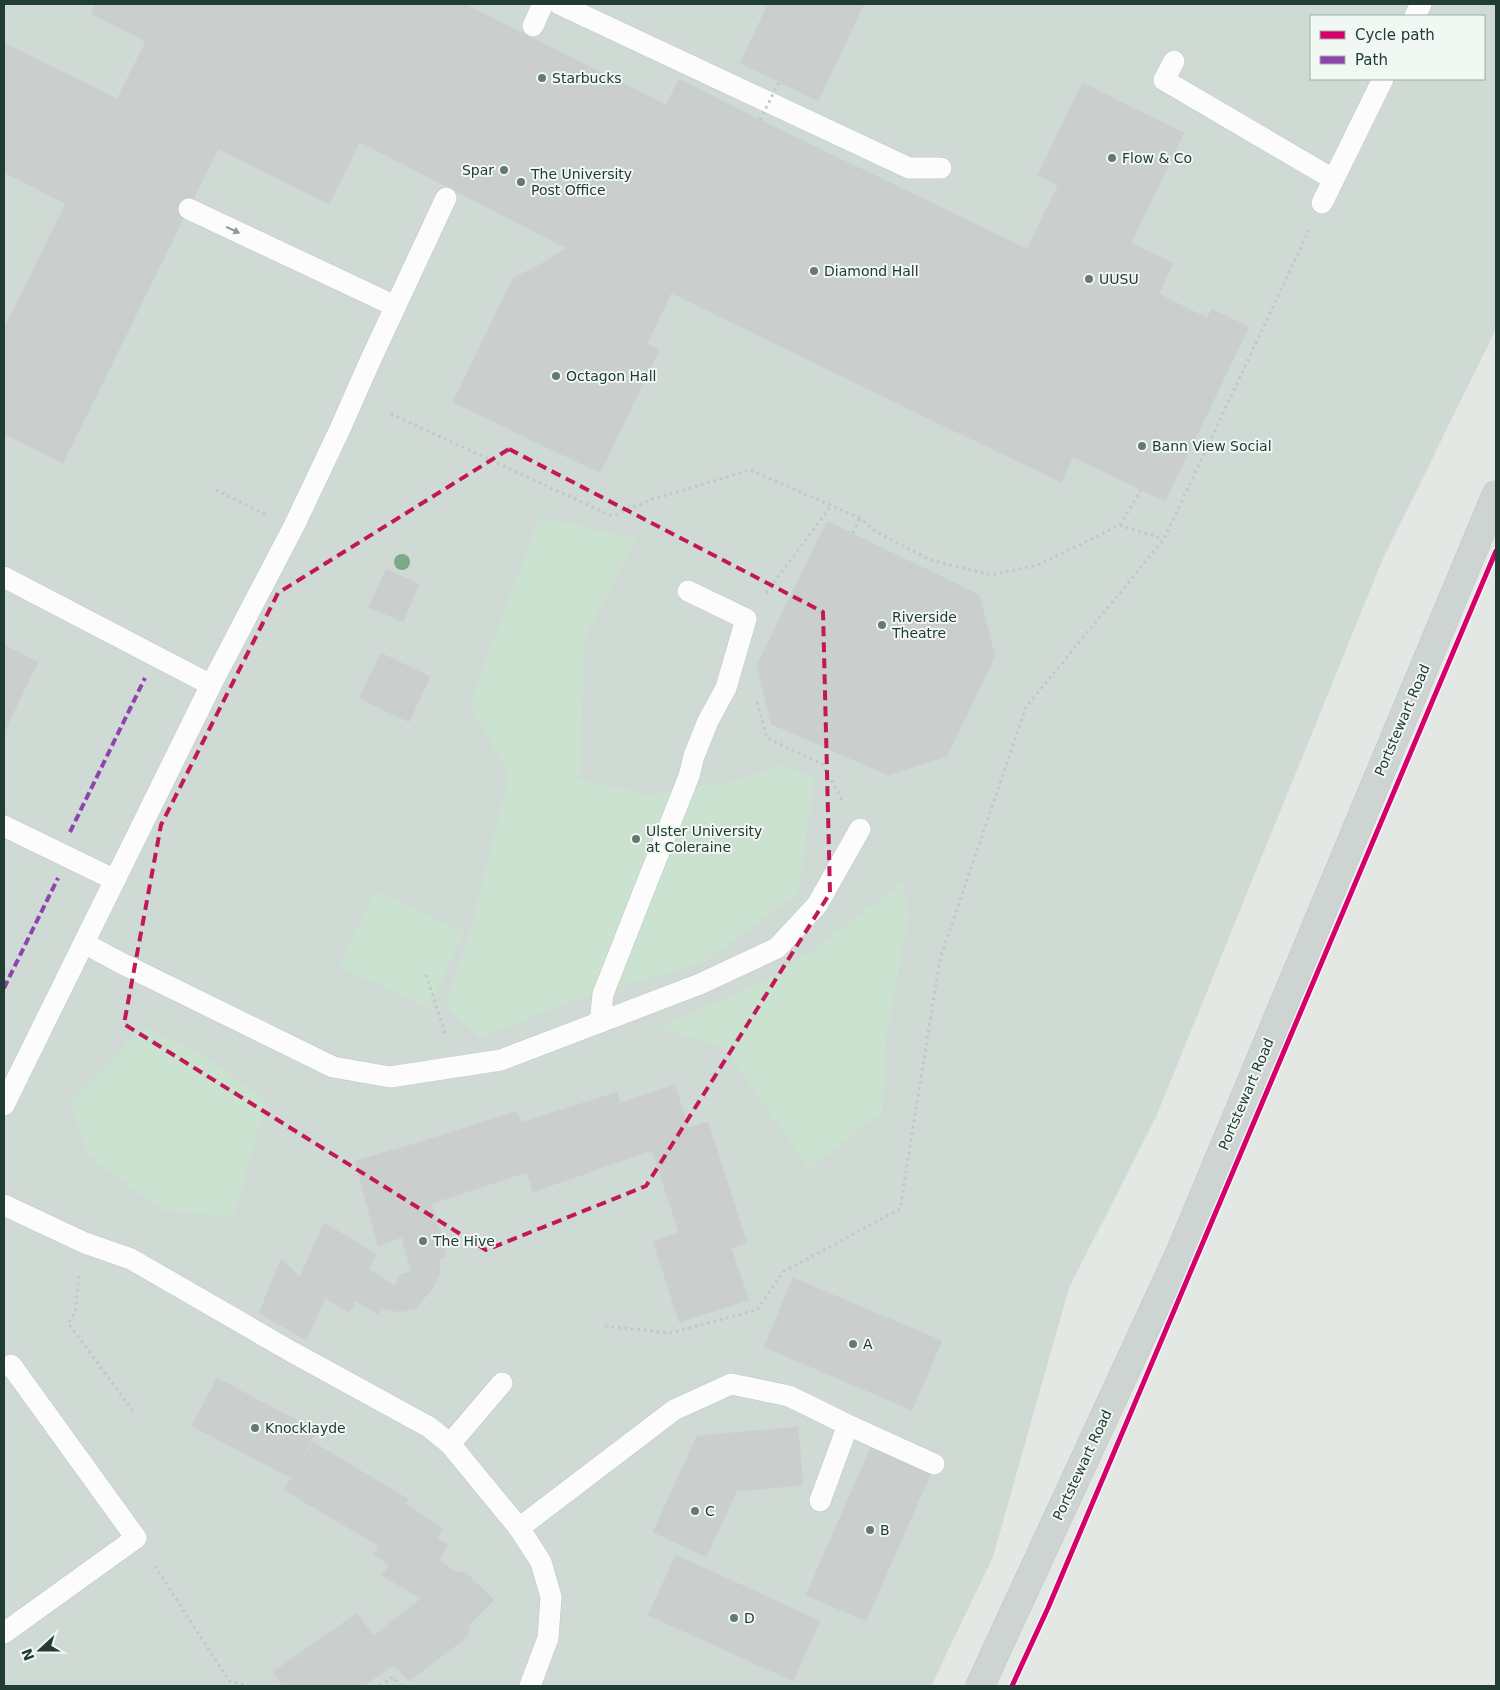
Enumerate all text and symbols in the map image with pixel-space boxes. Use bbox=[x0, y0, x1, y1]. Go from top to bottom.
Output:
legend bbox=[1310, 15, 1485, 80]
text: Cycle path bbox=[1355, 26, 1435, 44]
text: Path bbox=[1355, 51, 1388, 69]
place label: Starbucks bbox=[552, 70, 622, 86]
marker: Starbucks bbox=[536, 72, 548, 84]
place label: Flow & Co bbox=[1122, 150, 1192, 166]
marker: Flow & Co bbox=[1106, 152, 1118, 164]
place label: Spar bbox=[462, 162, 494, 178]
marker: Spar bbox=[498, 164, 510, 176]
place label: The University Post Office bbox=[530, 166, 632, 198]
marker: The University Post Office bbox=[515, 176, 527, 188]
one-way arrow bbox=[226, 226, 240, 234]
place label: Diamond Hall bbox=[824, 263, 919, 279]
marker: Diamond Hall bbox=[808, 265, 820, 277]
place label: UUSU bbox=[1099, 271, 1139, 287]
marker: UUSU bbox=[1083, 273, 1095, 285]
place label: Octagon Hall bbox=[566, 368, 656, 384]
marker: Octagon Hall bbox=[550, 370, 562, 382]
place label: Bann View Social bbox=[1152, 438, 1272, 454]
marker: Bann View Social bbox=[1136, 440, 1148, 452]
place label: Riverside Theatre bbox=[891, 609, 957, 641]
marker: Riverside Theatre bbox=[876, 619, 888, 631]
street label: Portstewart Road bbox=[1371, 662, 1433, 778]
place label: Ulster University at Coleraine bbox=[646, 823, 762, 855]
marker: Ulster University at Coleraine bbox=[630, 833, 642, 845]
street label: Portstewart Road bbox=[1215, 1036, 1277, 1152]
place label: The Hive bbox=[432, 1233, 495, 1249]
marker: The Hive bbox=[417, 1235, 429, 1247]
place label: A bbox=[863, 1336, 873, 1352]
marker: A bbox=[847, 1338, 859, 1350]
street label: Portstewart Road bbox=[1049, 1407, 1115, 1523]
place label: Knocklayde bbox=[265, 1420, 346, 1436]
marker: Knocklayde bbox=[249, 1422, 261, 1434]
place label: C bbox=[705, 1503, 715, 1519]
marker: C bbox=[689, 1505, 701, 1517]
place label: B bbox=[880, 1522, 890, 1538]
marker: B bbox=[864, 1524, 876, 1536]
place label: D bbox=[744, 1610, 755, 1626]
marker: D bbox=[728, 1612, 740, 1624]
north arrow bbox=[15, 1625, 65, 1675]
text: N bbox=[18, 1646, 37, 1663]

